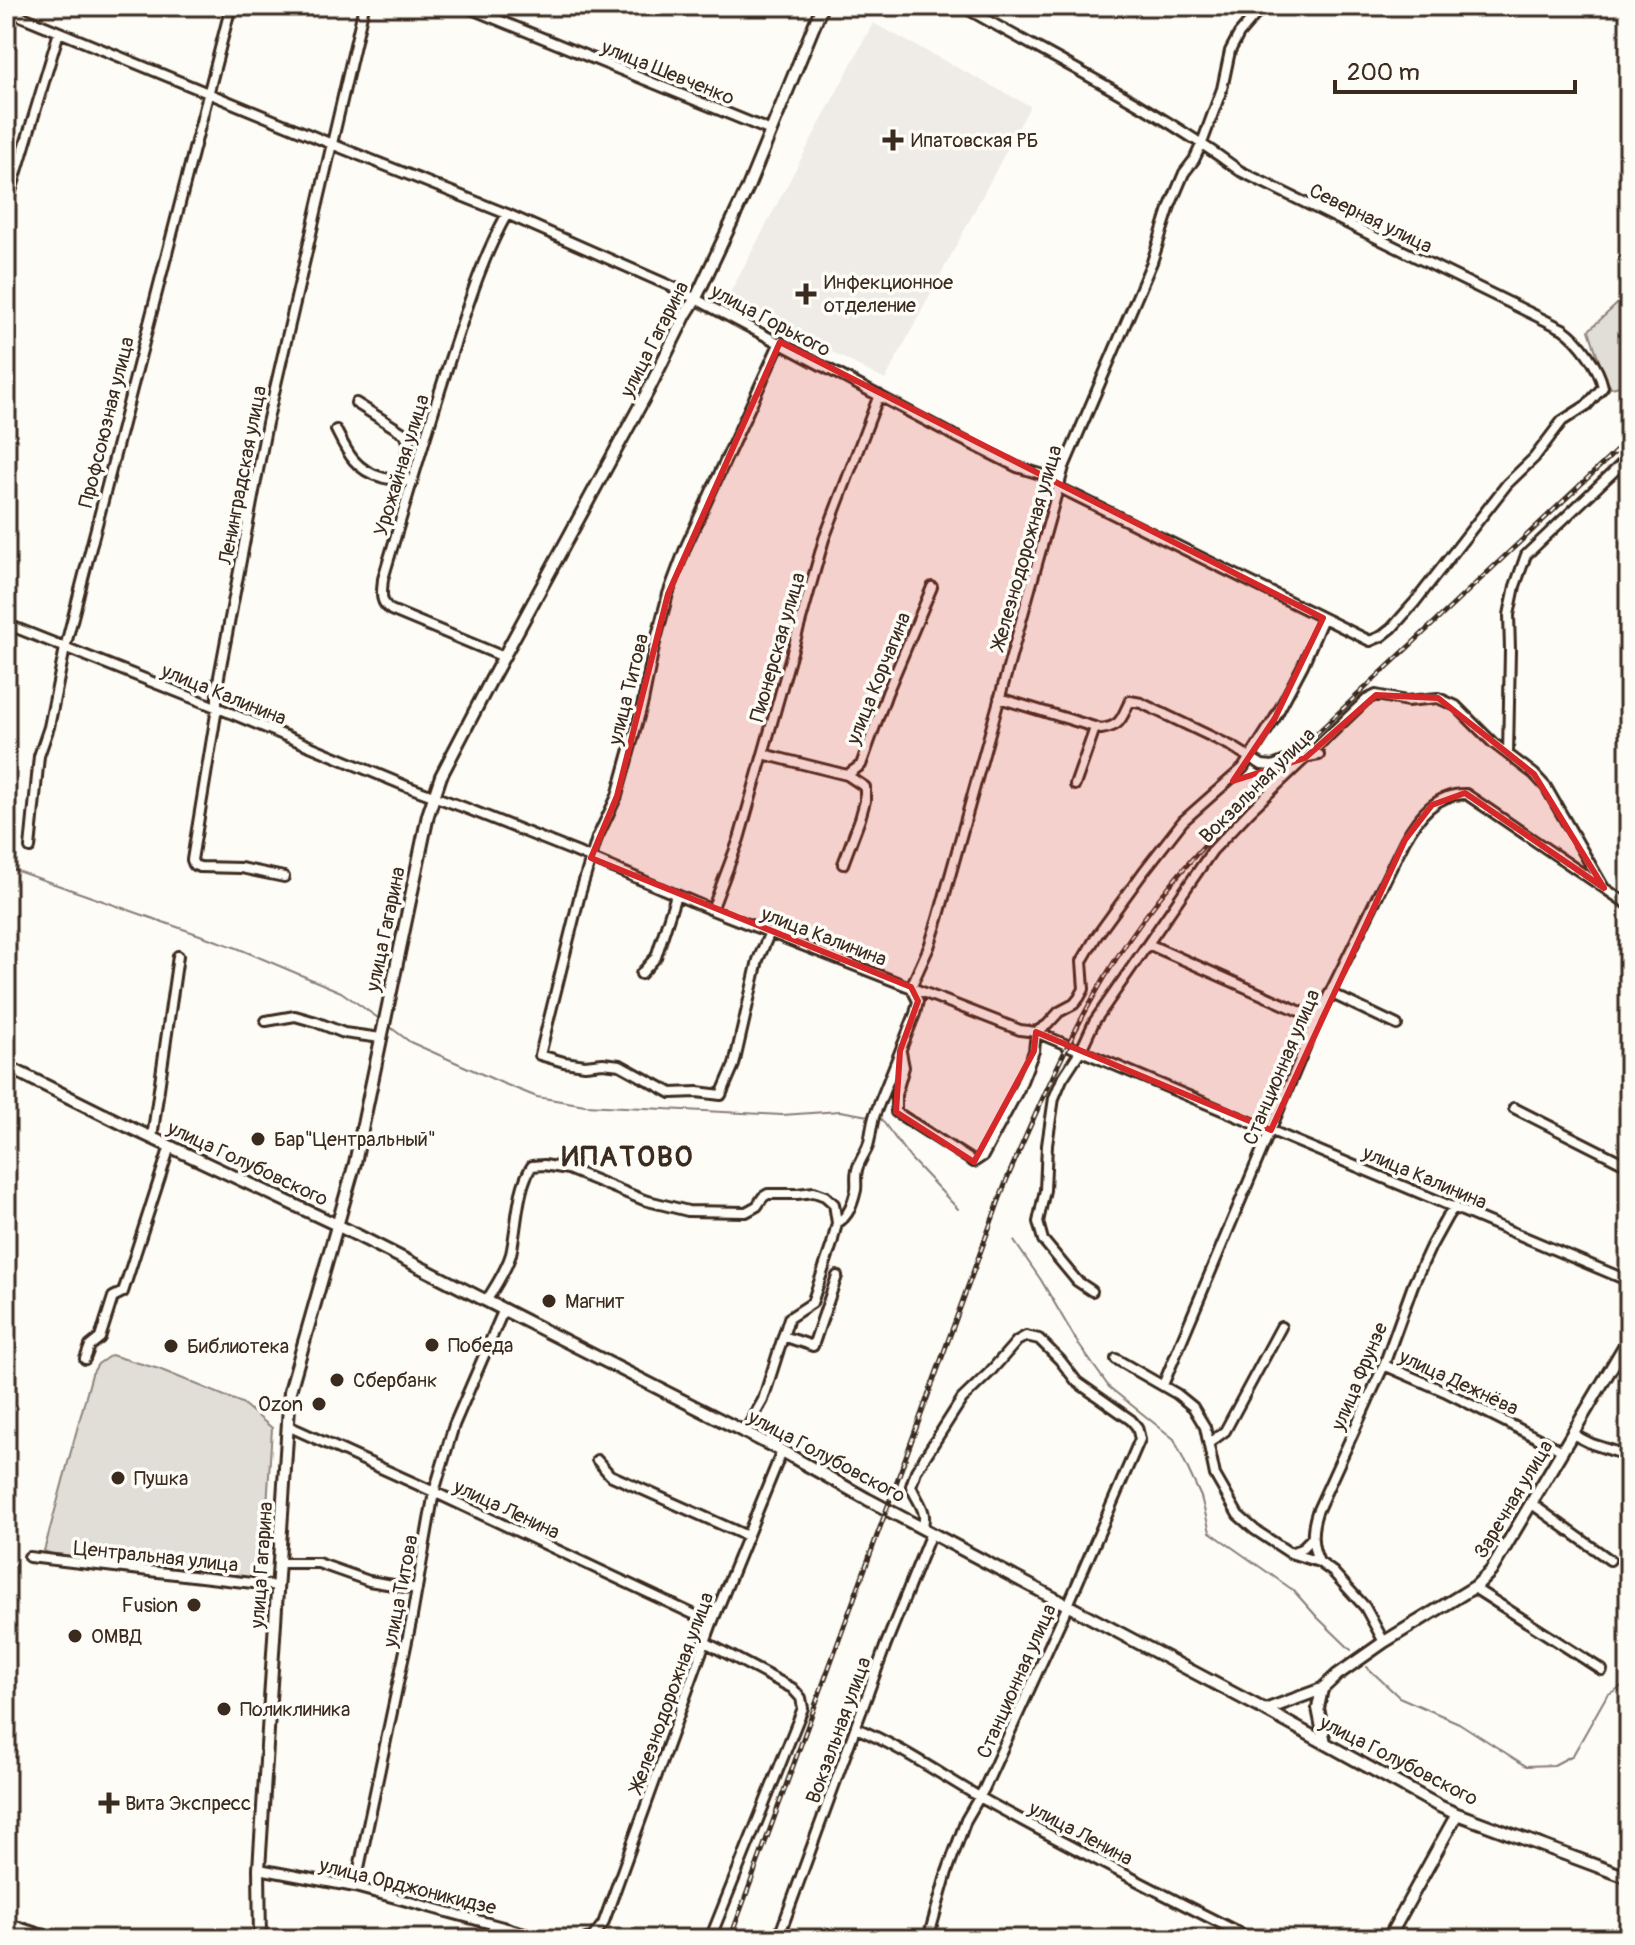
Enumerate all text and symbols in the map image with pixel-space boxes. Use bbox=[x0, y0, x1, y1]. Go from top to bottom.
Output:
street label: улица Шевченко bbox=[597, 34, 738, 111]
scale bar bbox=[1335, 44, 1575, 94]
text: 200 m bbox=[1347, 58, 1420, 87]
place label: Ипатовская РБ bbox=[911, 128, 1039, 153]
marker: Ипатовская РБ bbox=[882, 129, 904, 151]
street label: Северная улица bbox=[1305, 178, 1437, 259]
place label: Инфекционное отделение bbox=[824, 270, 953, 318]
street label: улица Гагарина bbox=[614, 277, 694, 402]
street label: улица Горького bbox=[706, 278, 835, 363]
marker: Инфекционное отделение bbox=[795, 283, 817, 305]
street label: Профсоюзная улица bbox=[73, 334, 140, 510]
street label: Ленинградская улица bbox=[213, 384, 272, 568]
street label: Урожайная улица bbox=[368, 391, 435, 539]
street label: Железнодорожная улица bbox=[985, 442, 1068, 655]
street label: Пионерская улица bbox=[744, 570, 811, 725]
street label: улица Корчагина bbox=[840, 608, 916, 749]
street label: улица Титова bbox=[602, 631, 654, 748]
street label: улица Калинина bbox=[157, 658, 290, 731]
street label: Вокзальная улица bbox=[1194, 722, 1321, 849]
street label: улица Гагарина bbox=[360, 865, 411, 995]
street label: улица Калинина bbox=[757, 901, 890, 972]
street label: Станционная улица bbox=[1237, 986, 1326, 1149]
street label: улица Голубовского bbox=[163, 1115, 332, 1212]
place label: Бар"Центральный" bbox=[274, 1127, 436, 1152]
marker: Бар"Центральный" bbox=[249, 1130, 267, 1148]
district label: ИПАТОВО bbox=[562, 1140, 694, 1175]
street label: улица Калинина bbox=[1358, 1140, 1491, 1215]
place label: Магнит bbox=[565, 1289, 624, 1314]
marker: Магнит bbox=[540, 1292, 558, 1310]
street label: улица Фрунзе bbox=[1325, 1318, 1393, 1435]
place label: Победа bbox=[448, 1333, 513, 1358]
place label: Библиотека bbox=[187, 1334, 289, 1359]
marker: Победа bbox=[423, 1336, 441, 1354]
marker: Библиотека bbox=[162, 1337, 180, 1355]
street label: улица Дежнёва bbox=[1394, 1343, 1522, 1421]
place label: Сбербанк bbox=[353, 1368, 437, 1393]
marker: Сбербанк bbox=[328, 1371, 346, 1389]
place label: Ozon bbox=[258, 1392, 303, 1417]
marker: Ozon bbox=[310, 1395, 328, 1413]
street label: улица Голубовского bbox=[743, 1404, 910, 1509]
street label: Заречная улица bbox=[1468, 1436, 1559, 1563]
place label: Пушка bbox=[134, 1466, 188, 1491]
marker: Пушка bbox=[109, 1469, 127, 1487]
street label: улица Ленина bbox=[449, 1474, 564, 1545]
street label: улица Гагарина bbox=[245, 1501, 278, 1630]
street label: улица Титова bbox=[377, 1533, 424, 1650]
street label: Центральная улица bbox=[72, 1535, 239, 1578]
street label: Железнодорожная улица bbox=[623, 1589, 719, 1798]
place label: Fusion bbox=[122, 1593, 178, 1618]
marker: Fusion bbox=[185, 1596, 203, 1614]
street label: Станционная улица bbox=[971, 1600, 1062, 1762]
place label: ОМВД bbox=[91, 1624, 142, 1649]
marker: ОМВД bbox=[66, 1627, 84, 1645]
street label: Вокзальная улица bbox=[800, 1654, 877, 1807]
place label: Поликлиника bbox=[240, 1697, 350, 1722]
marker: Поликлиника bbox=[215, 1700, 233, 1718]
street label: улица Голубовского bbox=[1315, 1709, 1482, 1811]
place label: Вита Экспресс bbox=[125, 1791, 251, 1816]
marker: Вита Экспресс bbox=[100, 1794, 118, 1812]
street label: улица Ленина bbox=[1024, 1795, 1137, 1871]
street label: улица Орджоникидзе bbox=[316, 1852, 499, 1921]

